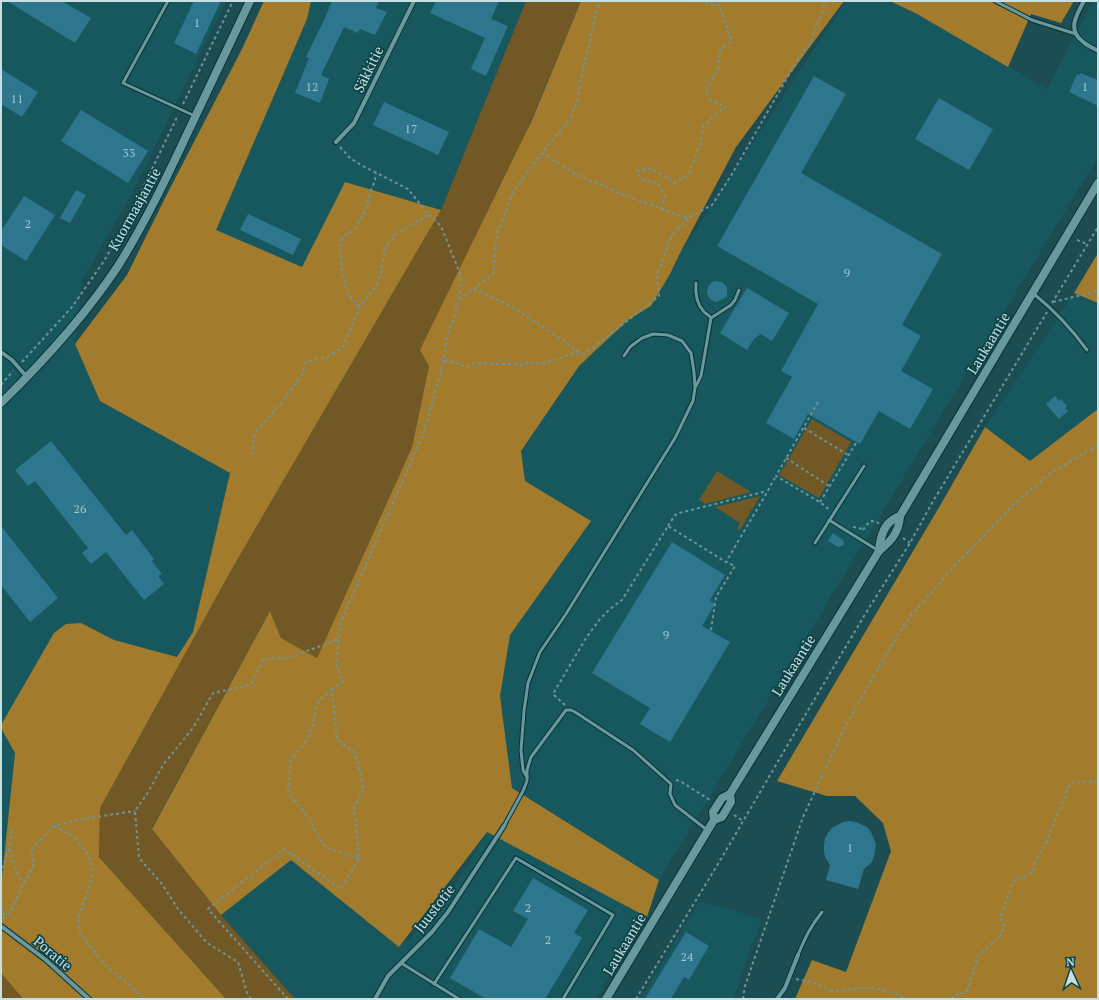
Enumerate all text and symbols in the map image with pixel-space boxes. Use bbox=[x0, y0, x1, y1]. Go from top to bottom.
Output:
house number: 1 bbox=[194, 15, 200, 30]
street label: Säkkitie bbox=[349, 43, 387, 95]
house number: 12 bbox=[306, 79, 318, 94]
house number: 1 bbox=[1082, 79, 1088, 94]
house number: 11 bbox=[11, 91, 23, 106]
house number: 17 bbox=[405, 121, 417, 136]
house number: 33 bbox=[123, 145, 135, 160]
street label: Kuormaajantie bbox=[103, 164, 165, 254]
house number: 2 bbox=[25, 216, 31, 231]
house number: 9 bbox=[844, 265, 850, 280]
street label: Laukaantie bbox=[962, 309, 1014, 377]
house number: 26 bbox=[74, 501, 87, 516]
house number: 9 bbox=[663, 627, 669, 642]
street label: Laukaantie bbox=[767, 631, 819, 699]
house number: 1 bbox=[847, 840, 853, 855]
street label: Juustotie bbox=[409, 880, 459, 936]
house number: 2 bbox=[525, 900, 531, 915]
street label: Laukaantie bbox=[598, 910, 650, 978]
street label: Poratie bbox=[30, 931, 76, 975]
house number: 2 bbox=[545, 932, 551, 947]
house number: 24 bbox=[681, 949, 694, 964]
north arrow bbox=[1051, 952, 1091, 992]
text: N bbox=[1066, 955, 1076, 969]

